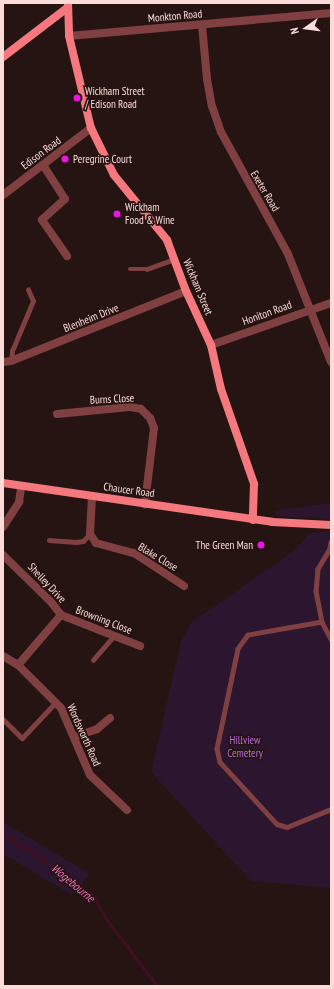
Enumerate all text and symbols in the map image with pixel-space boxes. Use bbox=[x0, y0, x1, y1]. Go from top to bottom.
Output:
street label: Monkton Road bbox=[147, 7, 203, 25]
north arrow bbox=[286, 8, 326, 48]
text: N bbox=[287, 26, 302, 35]
place label: Wickham Street / Edison Road bbox=[85, 85, 144, 111]
marker: Wickham Street / Edison Road bbox=[72, 93, 82, 103]
street label: Edison Road bbox=[19, 134, 63, 172]
place label: Peregrine Court bbox=[73, 152, 132, 166]
marker: Peregrine Court bbox=[60, 154, 70, 164]
street label: Exeter Road bbox=[248, 168, 282, 214]
place label: Wickham Food & Wine bbox=[125, 201, 175, 227]
marker: Wickham Food & Wine bbox=[112, 209, 122, 219]
street label: Wickham Street bbox=[180, 257, 216, 317]
street label: Honiton Road bbox=[241, 298, 293, 328]
street label: Blenheim Drive bbox=[61, 301, 121, 335]
street label: Burns Close bbox=[89, 391, 135, 407]
street label: Chaucer Road bbox=[103, 480, 155, 500]
place label: The Green Man bbox=[196, 538, 253, 552]
street label: Blake Close bbox=[136, 540, 180, 574]
marker: The Green Man bbox=[256, 540, 266, 550]
street label: Shelley Drive bbox=[25, 560, 69, 606]
street label: Browning Close bbox=[74, 603, 134, 637]
street label: Wordsworth Road bbox=[64, 702, 104, 768]
park label: Hillview Cemetery bbox=[227, 734, 263, 760]
water label: Wogebourne bbox=[48, 861, 98, 905]

